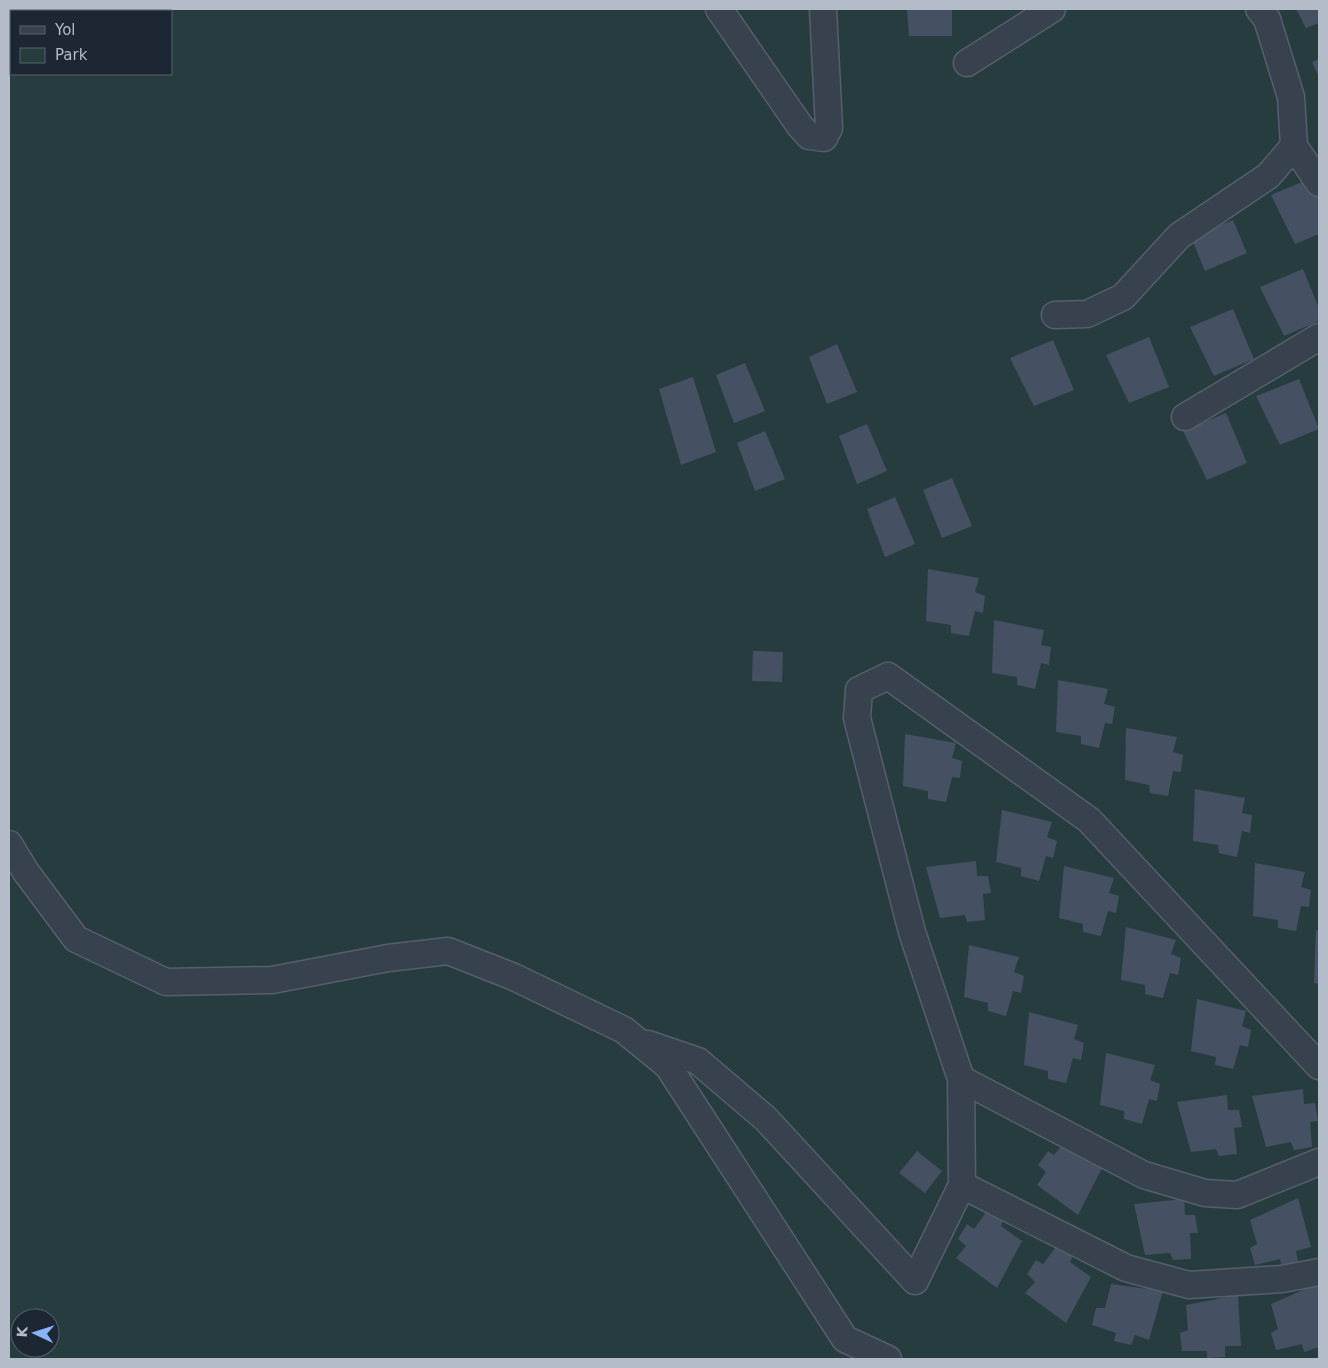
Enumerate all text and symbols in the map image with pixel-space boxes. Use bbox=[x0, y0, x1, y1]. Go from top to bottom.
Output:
legend bbox=[10, 10, 172, 75]
text: Yol bbox=[54, 21, 76, 39]
text: Park bbox=[55, 46, 88, 64]
north arrow bbox=[10, 1308, 60, 1358]
text: K bbox=[14, 1325, 30, 1338]

